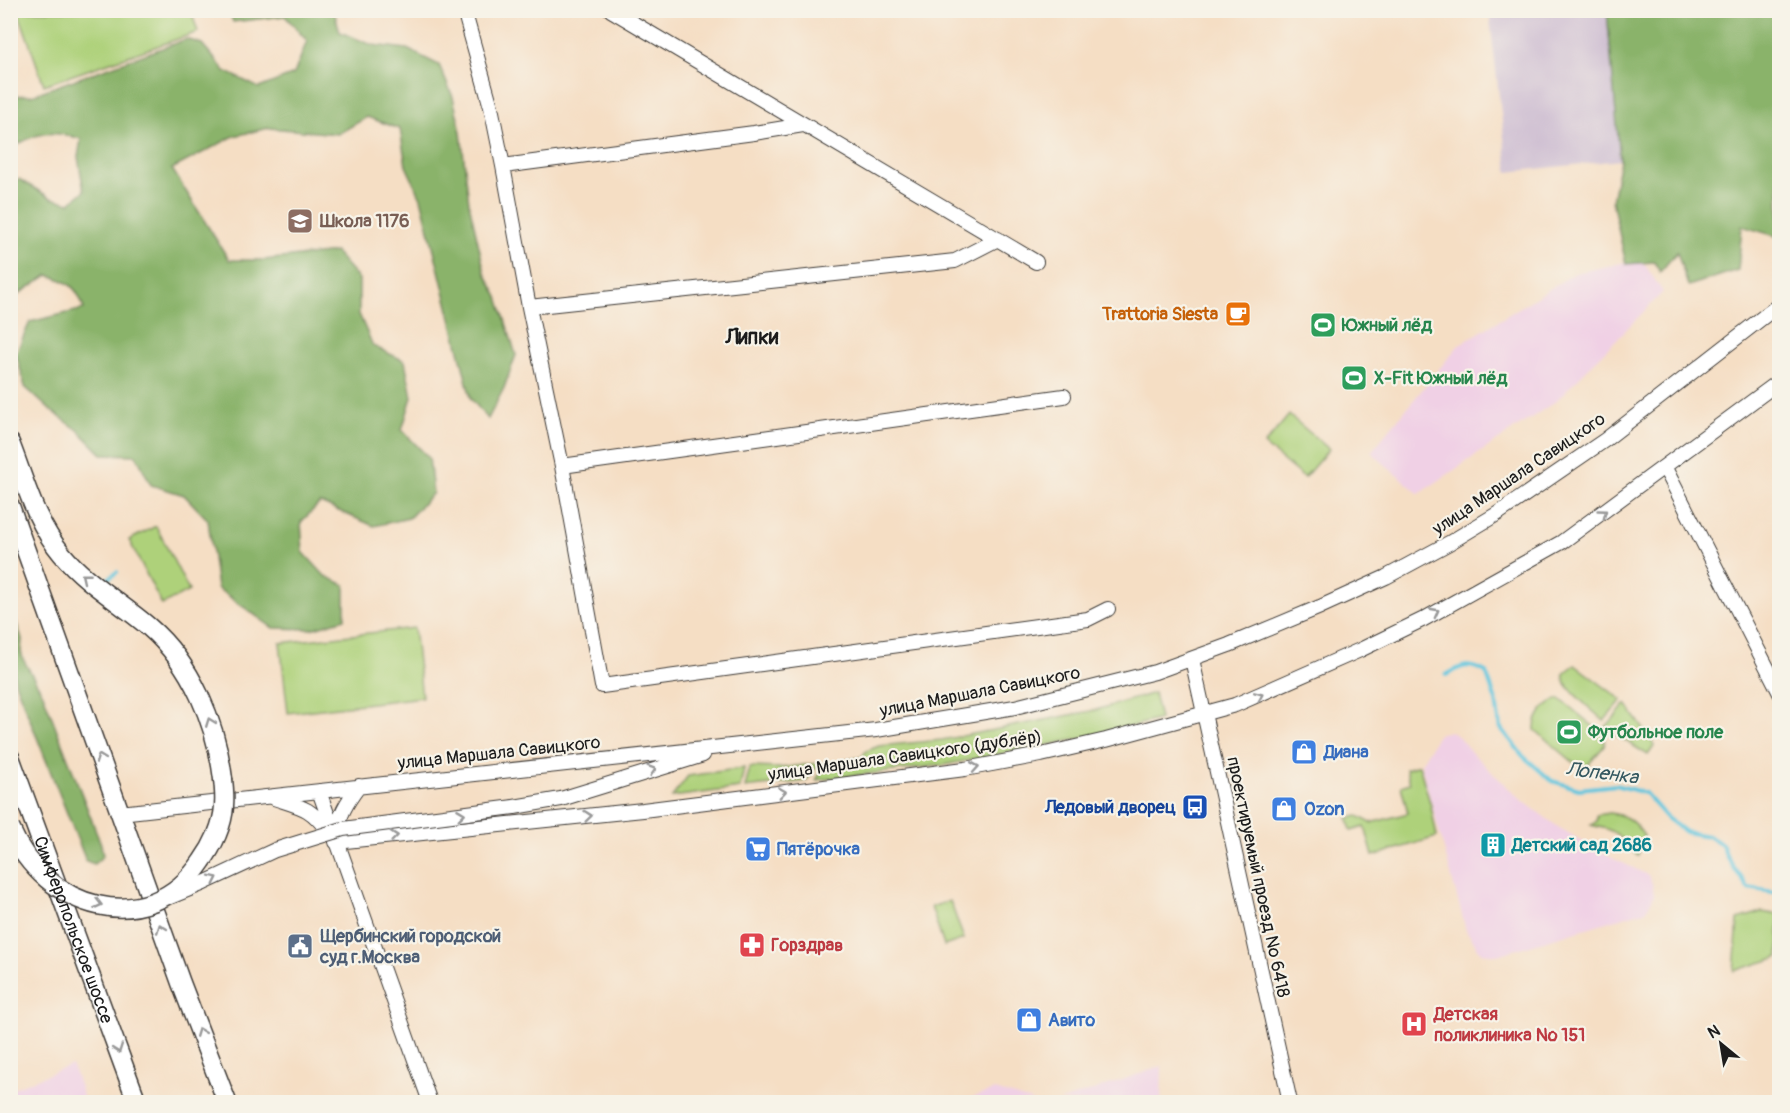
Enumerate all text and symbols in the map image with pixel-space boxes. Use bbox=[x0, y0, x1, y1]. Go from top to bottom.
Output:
school or university icon: Школа 1176 bbox=[285, 206, 315, 236]
place label: Школа 1176 bbox=[319, 210, 410, 233]
cafe icon: Trattoria Siesta bbox=[1223, 299, 1253, 329]
place label: Trattoria Siesta bbox=[1101, 303, 1219, 326]
sports icon: Южный лёд bbox=[1308, 310, 1338, 340]
place label: Южный лёд bbox=[1341, 314, 1432, 337]
district label: Липки bbox=[725, 324, 779, 351]
sports icon: X-Fit Южный лёд bbox=[1339, 363, 1369, 393]
place label: X-Fit Южный лёд bbox=[1374, 367, 1507, 390]
street label: улица Маршала Савицкого bbox=[1427, 407, 1610, 541]
one-way arrow bbox=[1596, 509, 1607, 520]
one-way arrow bbox=[81, 574, 92, 585]
one-way arrow bbox=[1429, 608, 1440, 619]
street label: улица Маршала Савицкого bbox=[877, 661, 1083, 723]
one-way arrow bbox=[1253, 691, 1264, 703]
one-way arrow bbox=[205, 717, 217, 728]
sports icon: Футбольное поле bbox=[1554, 717, 1584, 747]
place label: Футбольное поле bbox=[1587, 721, 1724, 744]
street label: улица Маршала Савицкого (дублёр) bbox=[766, 725, 1043, 787]
street label: улица Маршала Савицкого bbox=[395, 731, 602, 775]
shop icon: Диана bbox=[1289, 737, 1319, 767]
place label: Диана bbox=[1323, 741, 1369, 764]
one-way arrow bbox=[95, 753, 108, 764]
street label: проектируемый проезд № 6418 bbox=[1221, 754, 1295, 1000]
water label: Лопенка bbox=[1565, 756, 1641, 790]
one-way arrow bbox=[970, 761, 980, 774]
one-way arrow bbox=[646, 765, 657, 778]
one-way arrow bbox=[777, 786, 786, 799]
bus stop icon: Ледовый дворец bbox=[1180, 792, 1210, 822]
shop icon: Ozon bbox=[1269, 794, 1299, 824]
place label: Ледовый дворец bbox=[1044, 796, 1176, 819]
place label: Ozon bbox=[1304, 798, 1344, 821]
one-way arrow bbox=[457, 808, 466, 820]
one-way arrow bbox=[584, 810, 593, 823]
one-way arrow bbox=[390, 830, 399, 842]
building icon: Детский сад 2686 bbox=[1478, 830, 1508, 860]
street label: Симферопольское шоссе bbox=[29, 833, 119, 1027]
supermarket icon: Пятёрочка bbox=[743, 834, 773, 864]
place label: Детский сад 2686 bbox=[1511, 834, 1652, 857]
place label: Пятёрочка bbox=[777, 838, 861, 861]
one-way arrow bbox=[208, 874, 219, 886]
one-way arrow bbox=[93, 897, 103, 910]
one-way arrow bbox=[156, 923, 169, 934]
place label: Щербинский городской суд г.Москва bbox=[319, 925, 501, 969]
pharmacy icon: Горздрав bbox=[737, 930, 767, 960]
public building icon: Щербинский городской суд г.Москва bbox=[285, 931, 315, 961]
place label: Горздрав bbox=[771, 934, 843, 957]
place label: Детская поликлиника № 151 bbox=[1433, 1003, 1585, 1047]
shop icon: Авито bbox=[1014, 1005, 1044, 1035]
place label: Авито bbox=[1048, 1009, 1096, 1032]
hospital icon: Детская поликлиника № 151 bbox=[1399, 1009, 1429, 1039]
north arrow bbox=[1691, 1014, 1751, 1074]
text: N bbox=[1704, 1020, 1724, 1043]
one-way arrow bbox=[195, 1027, 207, 1038]
one-way arrow bbox=[110, 1043, 123, 1053]

